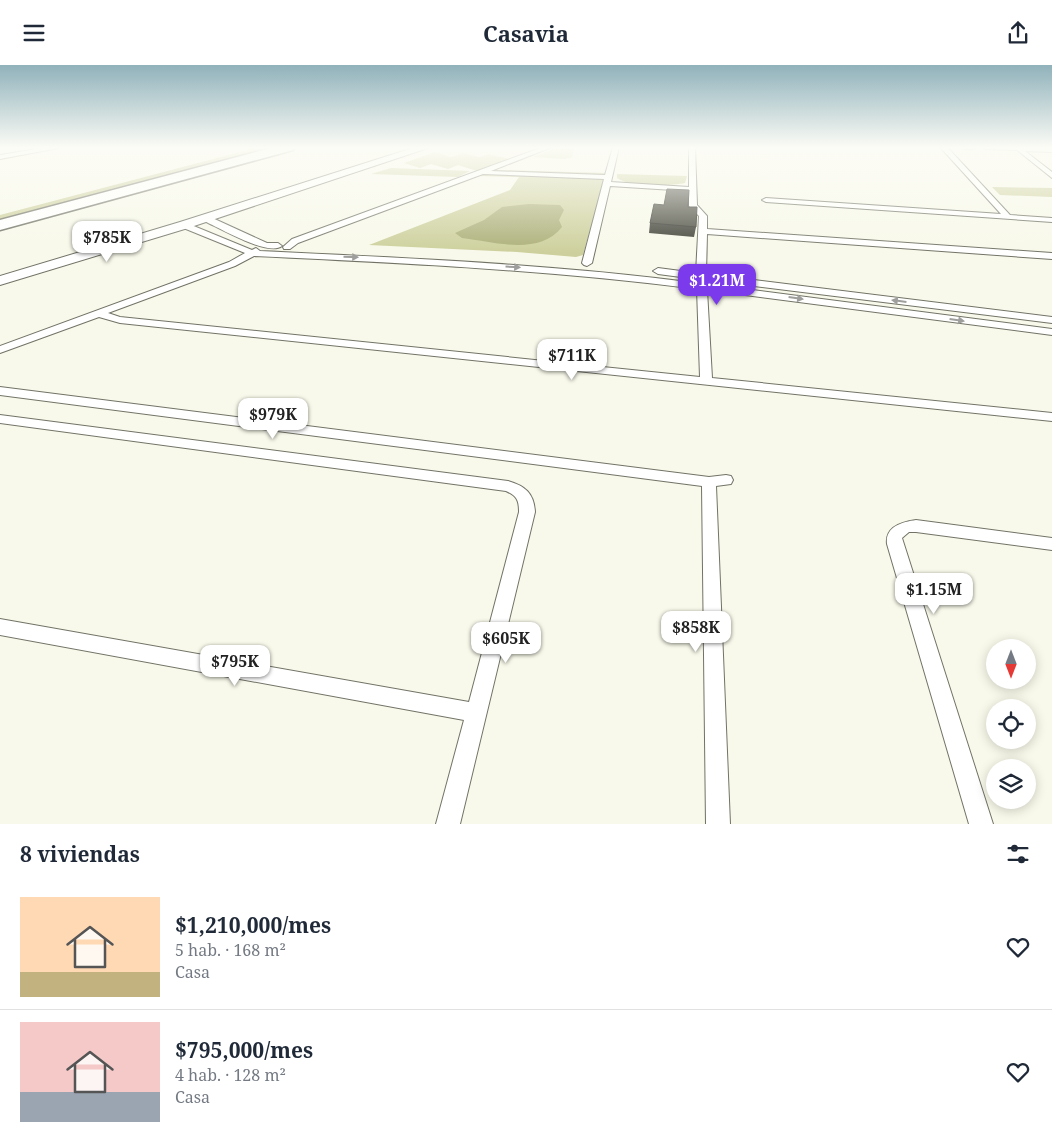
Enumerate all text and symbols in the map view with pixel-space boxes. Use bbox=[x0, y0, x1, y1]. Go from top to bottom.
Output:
text: Casavia bbox=[483, 18, 569, 48]
icon: menu bbox=[20, 19, 48, 47]
icon: share bbox=[1004, 19, 1032, 47]
pin: $785K bbox=[72, 221, 142, 263]
text: $785K bbox=[83, 226, 131, 248]
one-way arrow bbox=[343, 254, 359, 262]
one-way arrow bbox=[505, 263, 521, 271]
pin: $1.21M bbox=[676, 263, 758, 306]
text: $1.21M bbox=[689, 269, 745, 291]
one-way arrow bbox=[788, 294, 804, 302]
one-way arrow bbox=[891, 296, 907, 304]
one-way arrow bbox=[949, 316, 965, 324]
pin: $711K bbox=[537, 339, 607, 381]
text: $711K bbox=[548, 344, 596, 366]
pin: $979K bbox=[238, 397, 308, 440]
text: $979K bbox=[249, 403, 297, 425]
pin: $1.15M bbox=[893, 573, 975, 615]
text: $1.15M bbox=[906, 578, 962, 600]
pin: $858K bbox=[661, 611, 731, 653]
text: $858K bbox=[672, 616, 720, 638]
pin: $605K bbox=[471, 621, 541, 664]
text: $605K bbox=[482, 627, 530, 649]
north arrow bbox=[986, 639, 1036, 689]
map controls bbox=[986, 639, 1036, 809]
pin: $795K bbox=[200, 645, 270, 687]
text: $795K bbox=[211, 650, 259, 672]
button: locate bbox=[986, 699, 1036, 749]
button: layers bbox=[986, 759, 1036, 809]
text: 8 viviendas bbox=[20, 840, 140, 868]
icon: filters bbox=[1004, 840, 1032, 868]
text: $1,210,000/mes bbox=[175, 911, 331, 939]
icon: home bbox=[60, 917, 120, 977]
icon: heart bbox=[1004, 933, 1032, 961]
text: 5 hab. · 168 m² bbox=[175, 939, 286, 961]
text: Casa bbox=[175, 961, 210, 983]
text: $795,000/mes bbox=[175, 1036, 313, 1064]
icon: home bbox=[60, 1042, 120, 1102]
icon: heart bbox=[1004, 1058, 1032, 1086]
text: 4 hab. · 128 m² bbox=[175, 1064, 286, 1086]
text: Casa bbox=[175, 1086, 210, 1108]

